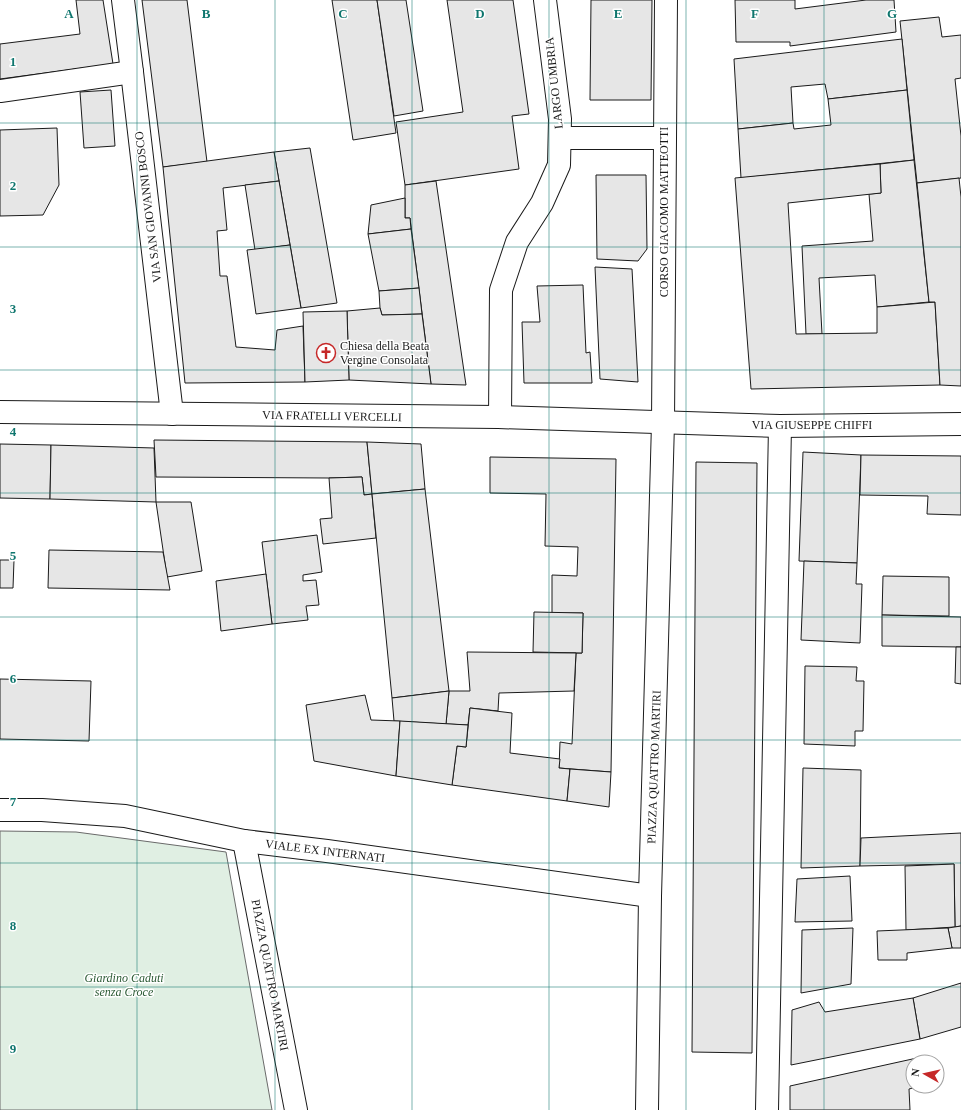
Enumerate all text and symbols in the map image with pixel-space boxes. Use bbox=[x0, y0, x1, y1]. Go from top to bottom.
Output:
text: A bbox=[64, 6, 74, 21]
text: B bbox=[202, 6, 211, 21]
text: C bbox=[338, 6, 348, 21]
text: D bbox=[475, 6, 485, 21]
text: E bbox=[614, 6, 622, 21]
text: F bbox=[751, 6, 759, 21]
text: G bbox=[887, 6, 897, 21]
street label: LARGO UMBRIA bbox=[542, 36, 566, 130]
text: 1 bbox=[10, 54, 16, 69]
street label: CORSO GIACOMO MATTEOTTI bbox=[657, 127, 671, 297]
street label: VIA SAN GIOVANNI BOSCO bbox=[132, 130, 164, 283]
text: 2 bbox=[10, 178, 16, 193]
text: 3 bbox=[10, 301, 17, 316]
place label: Chiesa della Beata Vergine Consolata bbox=[340, 339, 430, 367]
church icon: Chiesa della Beata Vergine Consolata bbox=[315, 342, 337, 364]
street label: VIA FRATELLI VERCELLI bbox=[262, 408, 402, 424]
street label: VIA GIUSEPPE CHIFFI bbox=[752, 418, 872, 432]
text: 4 bbox=[10, 424, 17, 439]
text: 5 bbox=[10, 548, 17, 563]
text: 6 bbox=[10, 671, 17, 686]
street label: PIAZZA QUATTRO MARTIRI bbox=[644, 690, 664, 844]
text: 7 bbox=[10, 794, 17, 809]
street label: VIALE EX INTERNATI bbox=[264, 837, 386, 865]
street label: PIAZZA QUATTRO MARTIRI bbox=[248, 898, 292, 1052]
text: 8 bbox=[10, 918, 17, 933]
park label: Giardino Caduti senza Croce bbox=[84, 971, 164, 999]
text: 9 bbox=[10, 1041, 17, 1056]
north arrow bbox=[905, 1054, 945, 1094]
text: N bbox=[909, 1068, 922, 1077]

